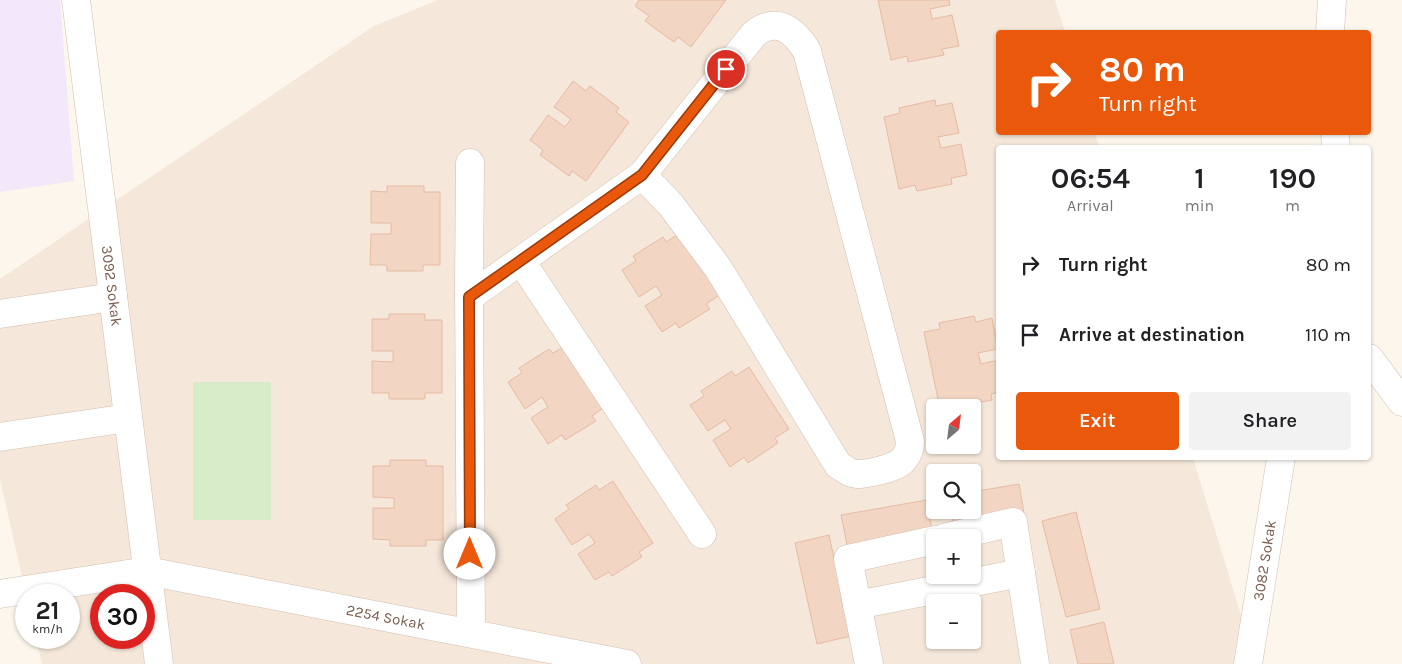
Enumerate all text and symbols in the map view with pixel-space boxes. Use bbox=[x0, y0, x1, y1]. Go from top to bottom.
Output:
pin bbox=[705, 48, 747, 90]
text: 80 m bbox=[1099, 49, 1186, 90]
icon: right bbox=[1016, 50, 1081, 115]
icon: arrive bbox=[712, 55, 740, 83]
text: Turn right bbox=[1099, 91, 1197, 117]
text: 06:54 bbox=[1051, 160, 1130, 196]
text: 1 bbox=[1194, 160, 1205, 196]
text: 190 bbox=[1269, 160, 1316, 196]
text: Arrival bbox=[1067, 196, 1114, 215]
text: min bbox=[1185, 196, 1214, 215]
text: m bbox=[1285, 196, 1300, 215]
street label: 3092 Sokak bbox=[98, 244, 126, 327]
icon: right bbox=[1016, 251, 1044, 279]
text: Turn right bbox=[1059, 254, 1148, 276]
text: 80 m bbox=[1306, 254, 1351, 276]
icon: arrive bbox=[1016, 321, 1044, 349]
text: Arrive at destination bbox=[1059, 324, 1245, 346]
text: 110 m bbox=[1305, 324, 1351, 346]
button: Exit bbox=[1016, 392, 1179, 450]
button: Share bbox=[1189, 392, 1351, 450]
north arrow bbox=[926, 399, 981, 454]
map controls bbox=[926, 399, 981, 649]
button: search bbox=[926, 464, 981, 519]
street label: 3082 Sokak bbox=[1249, 519, 1280, 602]
position arrow bbox=[443, 527, 495, 579]
button: + bbox=[926, 529, 981, 584]
speed limit sign: 30 bbox=[90, 584, 155, 649]
button: − bbox=[926, 594, 981, 649]
text: 21 bbox=[35, 596, 60, 625]
street label: 2254 Sokak bbox=[345, 601, 427, 634]
text: km/h bbox=[32, 622, 63, 636]

